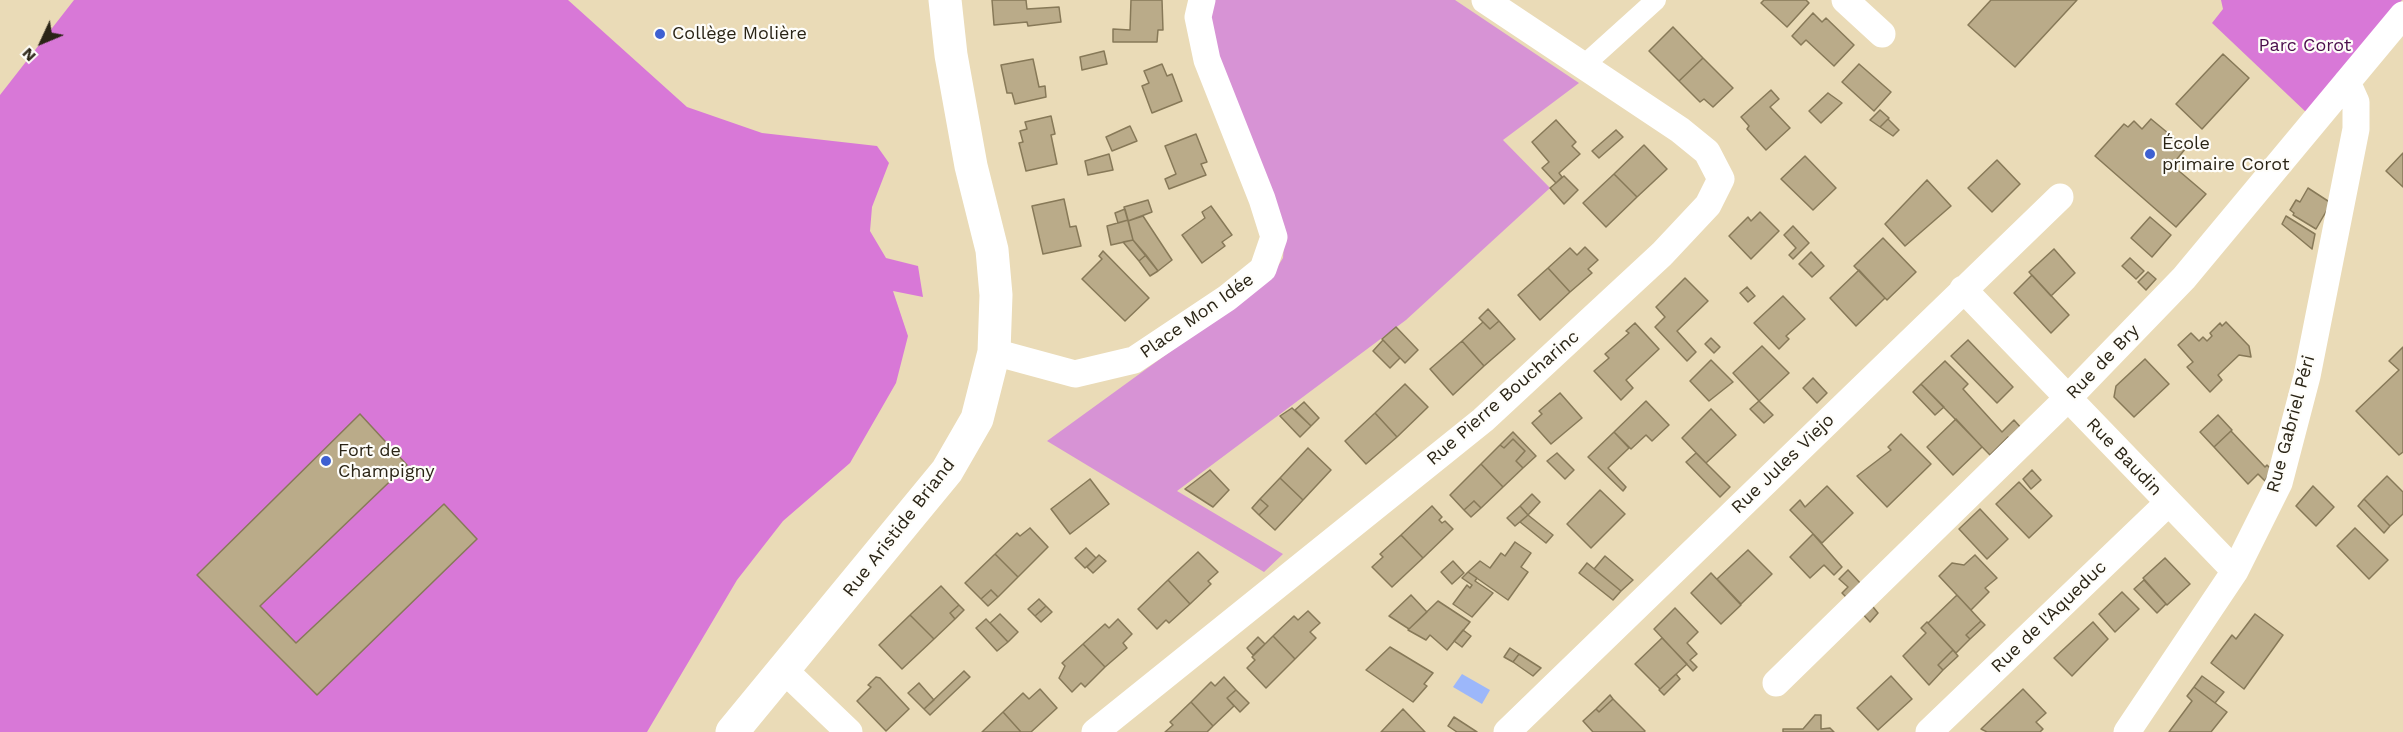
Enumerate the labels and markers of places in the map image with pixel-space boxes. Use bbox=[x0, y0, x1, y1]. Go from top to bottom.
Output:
place label: Collège Molière bbox=[672, 23, 807, 45]
marker: Collège Molière bbox=[653, 27, 667, 41]
place label: École primaire Corot bbox=[2162, 133, 2290, 176]
marker: École primaire Corot bbox=[2143, 147, 2157, 161]
place label: Fort de Champigny bbox=[338, 440, 435, 482]
marker: Fort de Champigny bbox=[319, 454, 333, 468]

